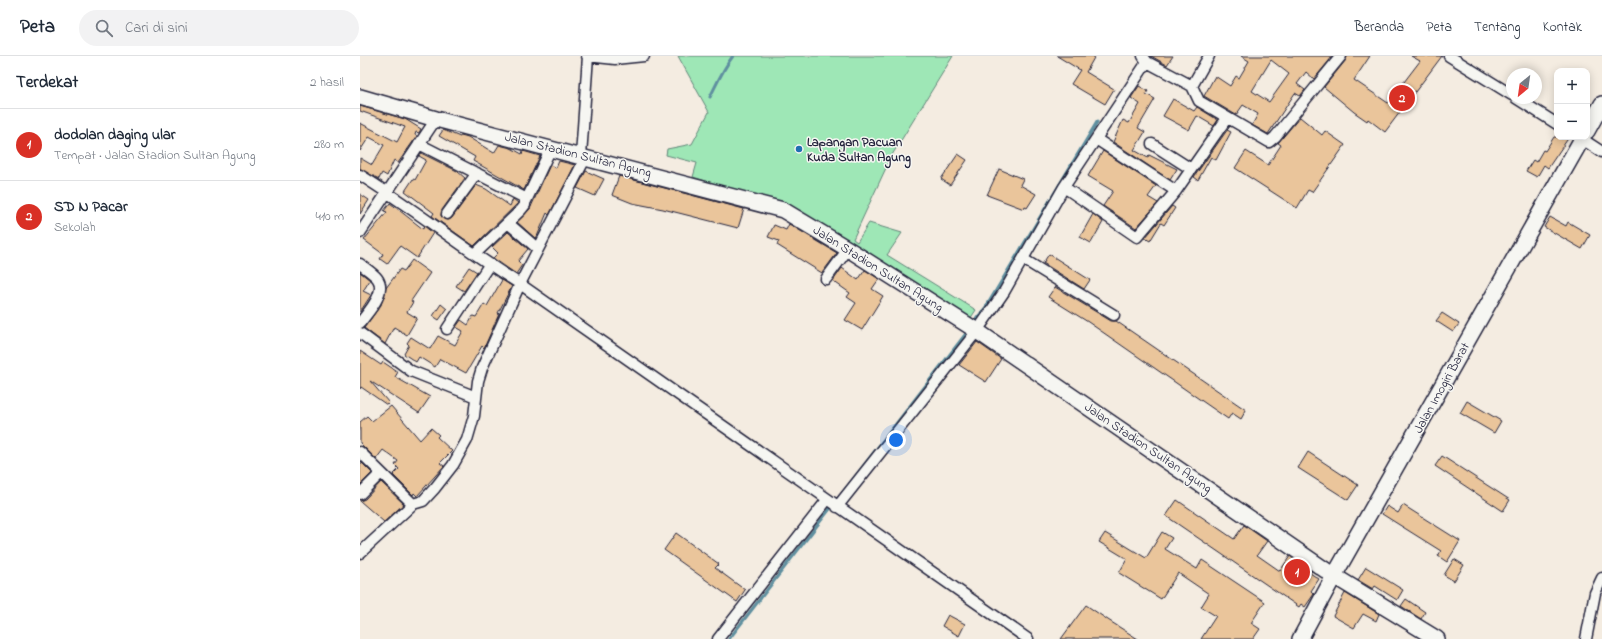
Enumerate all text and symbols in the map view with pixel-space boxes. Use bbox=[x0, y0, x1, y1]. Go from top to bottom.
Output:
search box bbox=[79, 10, 359, 46]
text: Peta bbox=[20, 14, 55, 41]
icon: search bbox=[93, 17, 115, 39]
text: Cari di sini bbox=[125, 17, 188, 39]
text: Beranda bbox=[1354, 17, 1404, 38]
text: Peta bbox=[1426, 17, 1452, 38]
text: Tentang bbox=[1474, 17, 1521, 38]
text: Kontak bbox=[1543, 17, 1582, 38]
north arrow bbox=[1506, 68, 1542, 104]
map controls bbox=[1554, 68, 1590, 140]
button: + bbox=[1554, 68, 1590, 104]
text: Terdekat bbox=[16, 70, 78, 95]
text: 2 hasil bbox=[310, 73, 344, 92]
pin: 2 bbox=[1389, 83, 1415, 113]
button: − bbox=[1554, 104, 1590, 140]
text: dodolan daging ular bbox=[54, 124, 175, 146]
street label: Jalan Stadion Sultan Agung bbox=[502, 128, 653, 183]
place label: Lapangan Pacuan Kuda Sultan Agung bbox=[807, 133, 911, 169]
text: 1 bbox=[27, 135, 31, 154]
text: 280 m bbox=[314, 135, 344, 154]
marker: Lapangan Pacuan Kuda Sultan Agung bbox=[794, 144, 804, 154]
text: Tempat · Jalan Stadion Sultan Agung bbox=[54, 146, 256, 165]
text: SD N Pacar bbox=[54, 196, 128, 218]
text: 2 bbox=[26, 207, 32, 226]
text: 410 m bbox=[316, 207, 344, 226]
text: Sekolah bbox=[54, 218, 96, 237]
street label: Jalan Stadion Sultan Agung bbox=[809, 221, 947, 318]
street label: Jalan Imogiri Barat bbox=[1409, 339, 1476, 437]
street label: Jalan Stadion Sultan Agung bbox=[1080, 398, 1216, 499]
your location bbox=[886, 430, 906, 450]
pin: 1 bbox=[1284, 557, 1310, 587]

